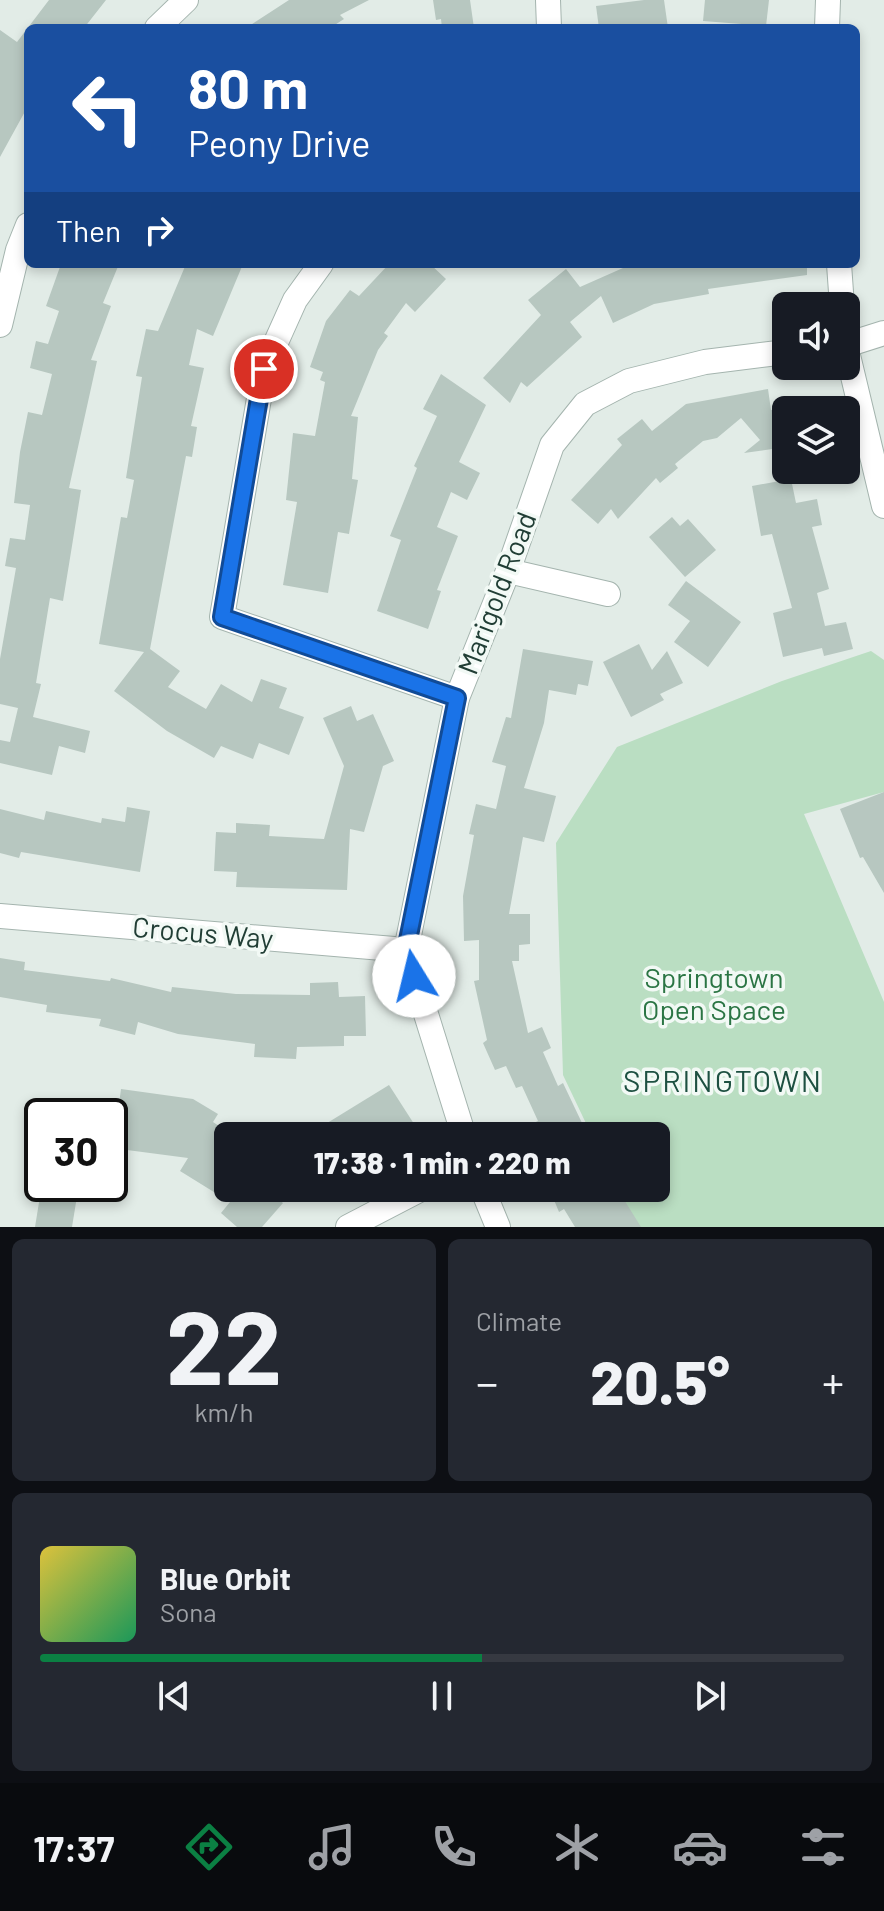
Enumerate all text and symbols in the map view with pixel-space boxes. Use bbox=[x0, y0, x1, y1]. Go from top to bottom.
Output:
text: 80 m bbox=[188, 53, 308, 120]
icon: left bbox=[56, 56, 160, 160]
text: Peony Drive bbox=[188, 121, 371, 164]
icon: right bbox=[137, 208, 181, 252]
text: Then bbox=[56, 212, 121, 248]
map controls bbox=[772, 292, 860, 484]
button: sound bbox=[772, 292, 860, 380]
pin bbox=[230, 335, 298, 403]
icon: arrive bbox=[242, 347, 286, 391]
button: layers bbox=[772, 396, 860, 484]
street label: Marigold Road bbox=[450, 507, 543, 679]
street label: Crocus Way bbox=[131, 909, 275, 955]
position arrow bbox=[372, 934, 456, 1018]
park label: Springtown Open Space bbox=[642, 960, 786, 1026]
district label: SPRINGTOWN bbox=[623, 1062, 823, 1098]
speed limit sign: 30 bbox=[24, 1098, 128, 1202]
text: 17:38 · 1 min · 220 m bbox=[314, 1144, 570, 1180]
text: 22 bbox=[166, 1281, 282, 1406]
text: Climate bbox=[476, 1305, 562, 1336]
text: 20.5° bbox=[590, 1345, 730, 1417]
text: − bbox=[476, 1355, 498, 1408]
text: + bbox=[822, 1355, 844, 1408]
text: km/h bbox=[195, 1396, 253, 1427]
text: Blue Orbit bbox=[160, 1560, 291, 1596]
text: Sona bbox=[160, 1596, 217, 1627]
icon: previous bbox=[152, 1674, 196, 1718]
icon: pause bbox=[420, 1674, 464, 1718]
icon: next bbox=[688, 1674, 732, 1718]
icon: directions bbox=[181, 1819, 237, 1875]
icon: music bbox=[304, 1819, 360, 1875]
icon: phone bbox=[426, 1819, 482, 1875]
icon: climate bbox=[549, 1819, 605, 1875]
icon: car bbox=[672, 1819, 728, 1875]
icon: filters bbox=[795, 1819, 851, 1875]
text: 17:37 bbox=[33, 1826, 114, 1869]

